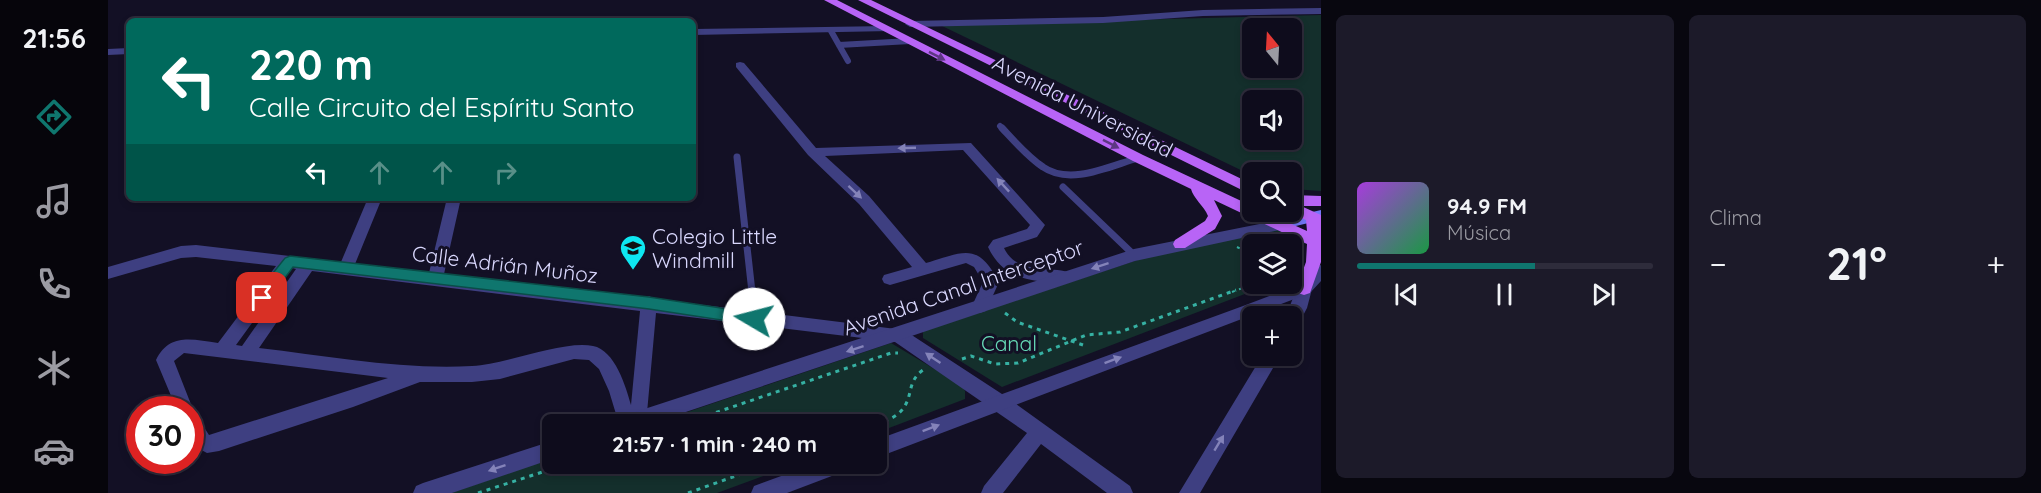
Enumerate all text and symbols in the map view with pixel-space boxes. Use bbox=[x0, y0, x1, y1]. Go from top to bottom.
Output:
north arrow bbox=[1242, 18, 1302, 78]
map controls bbox=[1242, 18, 1302, 366]
text: 21:56 bbox=[22, 21, 86, 55]
text: 220 m bbox=[249, 38, 373, 91]
icon: left bbox=[150, 42, 228, 120]
street label: Avenida Universidad bbox=[989, 49, 1177, 163]
one-way arrow bbox=[928, 50, 946, 60]
text: Calle Circuito del Espíritu Santo bbox=[249, 90, 635, 124]
button: sound bbox=[1242, 90, 1302, 150]
icon: directions bbox=[33, 96, 75, 138]
one-way arrow bbox=[1102, 139, 1119, 149]
one-way arrow bbox=[898, 143, 917, 153]
icon: left bbox=[300, 156, 333, 189]
icon: ahead bbox=[363, 156, 396, 189]
icon: ahead bbox=[426, 156, 459, 189]
icon: right bbox=[489, 156, 522, 189]
button: search bbox=[1242, 162, 1302, 222]
one-way arrow bbox=[996, 178, 1010, 192]
icon: music bbox=[33, 180, 75, 222]
one-way arrow bbox=[848, 184, 862, 198]
text: 94.9 FM bbox=[1447, 192, 1527, 220]
text: Clima bbox=[1710, 205, 1762, 230]
text: Música bbox=[1447, 220, 1511, 245]
place label: Colegio Little Windmill bbox=[652, 223, 777, 273]
school or university icon: Colegio Little Windmill bbox=[618, 233, 648, 271]
street label: Avenida Canal Interceptor bbox=[839, 234, 1087, 340]
button: layers bbox=[1242, 234, 1302, 294]
text: 21° bbox=[1826, 235, 1887, 291]
street label: Calle Adrián Muñoz bbox=[411, 240, 599, 288]
text: − bbox=[1710, 243, 1727, 284]
text: + bbox=[1986, 243, 2005, 284]
one-way arrow bbox=[1091, 262, 1109, 272]
icon: phone bbox=[33, 263, 75, 305]
pin bbox=[236, 272, 287, 323]
icon: previous bbox=[1390, 278, 1423, 311]
icon: pause bbox=[1488, 278, 1521, 311]
icon: next bbox=[1587, 278, 1620, 311]
icon: arrive bbox=[245, 281, 278, 314]
position arrow bbox=[722, 287, 786, 351]
button: + bbox=[1242, 306, 1302, 366]
park label: Canal bbox=[981, 330, 1037, 356]
one-way arrow bbox=[846, 345, 864, 354]
icon: climate bbox=[33, 347, 75, 389]
one-way arrow bbox=[925, 352, 941, 364]
one-way arrow bbox=[1105, 355, 1123, 365]
speed limit sign: 30 bbox=[126, 396, 204, 474]
one-way arrow bbox=[922, 423, 940, 433]
icon: car bbox=[33, 430, 75, 472]
text: 21:57 · 1 min · 240 m bbox=[612, 430, 817, 458]
one-way arrow bbox=[1213, 435, 1224, 451]
one-way arrow bbox=[488, 464, 506, 474]

